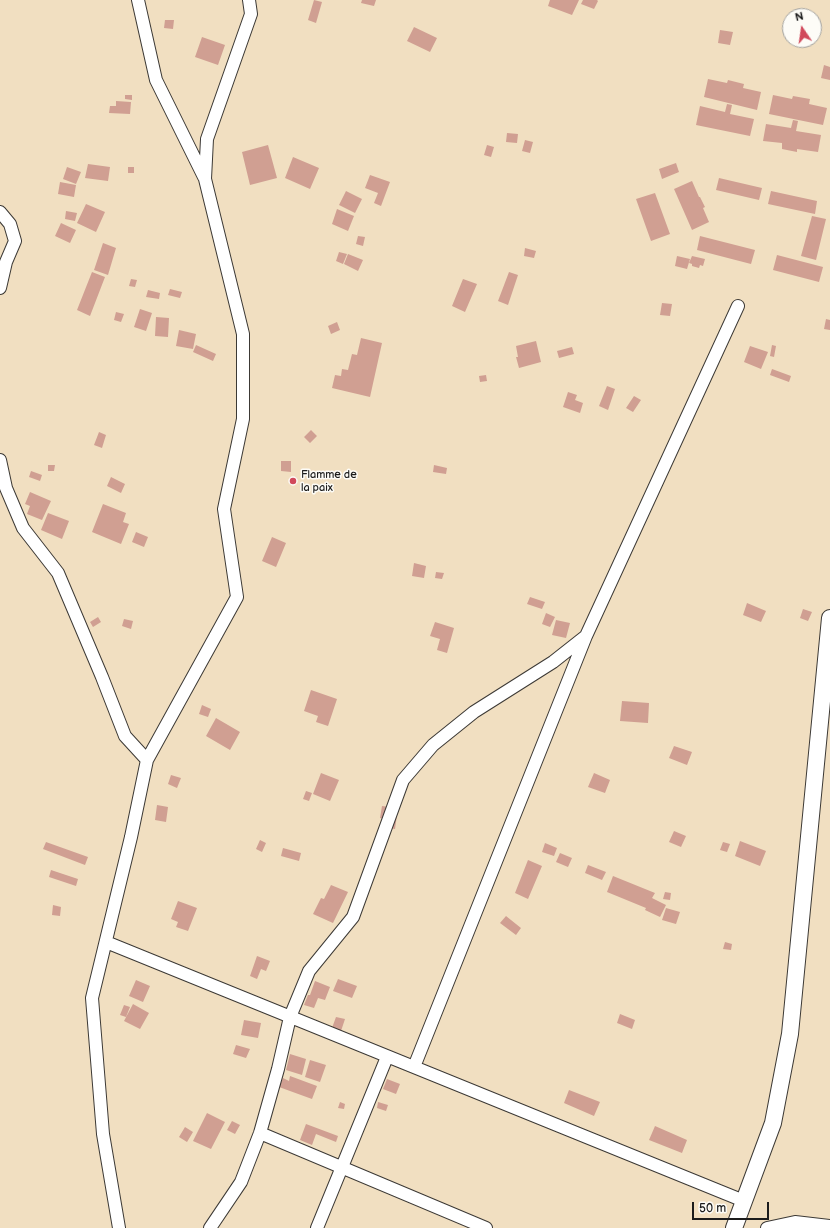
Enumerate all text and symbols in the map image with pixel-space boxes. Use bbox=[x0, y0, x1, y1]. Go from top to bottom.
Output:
north arrow bbox=[782, 8, 822, 48]
text: N bbox=[794, 10, 805, 24]
place label: Flamme de la paix bbox=[301, 468, 357, 494]
marker: Flamme de la paix bbox=[288, 476, 298, 486]
scale bar bbox=[694, 1194, 771, 1220]
text: 50 m bbox=[699, 1201, 726, 1216]

